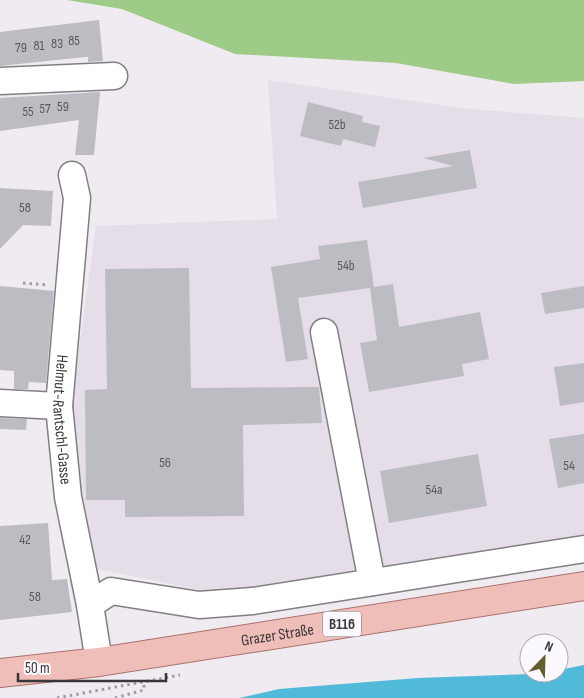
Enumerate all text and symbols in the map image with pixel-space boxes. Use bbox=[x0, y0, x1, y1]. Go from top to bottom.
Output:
house number: 85 bbox=[68, 32, 80, 49]
house number: 83 bbox=[51, 35, 63, 52]
house number: 81 bbox=[33, 37, 45, 54]
house number: 79 bbox=[15, 39, 27, 56]
house number: 59 bbox=[57, 98, 69, 115]
house number: 57 bbox=[39, 100, 51, 117]
house number: 55 bbox=[22, 103, 34, 120]
house number: 52b bbox=[328, 116, 346, 133]
house number: 58 bbox=[19, 199, 31, 216]
house number: 54b bbox=[337, 257, 355, 274]
street label: Helmut-Rantschl-Gasse bbox=[48, 354, 75, 485]
house number: 56 bbox=[159, 454, 171, 471]
house number: 54 bbox=[563, 457, 575, 474]
house number: 54a bbox=[426, 481, 442, 498]
house number: 42 bbox=[19, 531, 31, 548]
house number: 58 bbox=[29, 588, 41, 605]
road number: B116 bbox=[323, 612, 361, 636]
street label: Grazer Straße bbox=[240, 621, 315, 651]
north arrow bbox=[519, 633, 569, 683]
text: N bbox=[542, 637, 556, 656]
scale bar bbox=[18, 650, 165, 682]
text: 50 m bbox=[25, 659, 50, 678]

